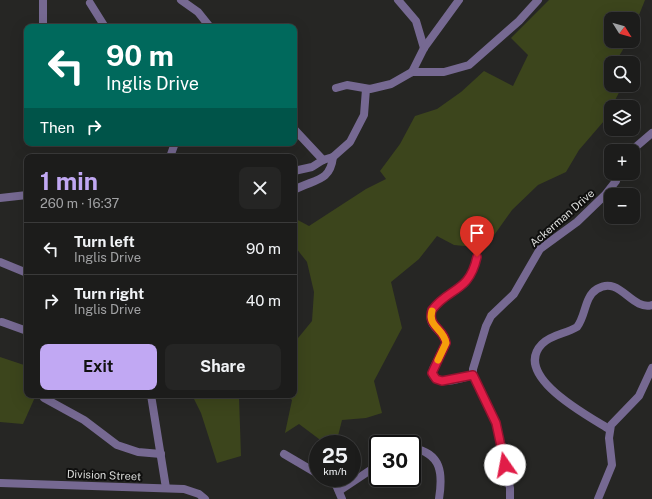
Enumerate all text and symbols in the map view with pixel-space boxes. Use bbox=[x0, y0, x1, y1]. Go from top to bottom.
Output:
north arrow bbox=[604, 12, 640, 48]
map controls bbox=[604, 12, 640, 224]
text: 90 m bbox=[106, 39, 174, 72]
icon: left bbox=[40, 40, 92, 92]
button: search bbox=[604, 56, 640, 92]
text: Inglis Drive bbox=[106, 73, 199, 94]
button: layers bbox=[604, 100, 640, 136]
icon: right bbox=[83, 116, 105, 138]
text: Then bbox=[40, 119, 75, 136]
button: + bbox=[604, 144, 640, 180]
text: 1 min bbox=[40, 167, 98, 195]
button: close bbox=[239, 167, 281, 209]
street label: Ackerman Drive bbox=[528, 187, 596, 249]
button: − bbox=[604, 188, 640, 224]
text: 260 m · 16:37 bbox=[40, 196, 119, 211]
pin bbox=[460, 216, 494, 257]
icon: arrive bbox=[466, 222, 488, 244]
text: Turn left bbox=[74, 233, 135, 250]
icon: left bbox=[40, 238, 62, 260]
text: 90 m bbox=[246, 240, 281, 257]
text: Inglis Drive bbox=[74, 250, 141, 265]
text: Turn right bbox=[74, 285, 144, 302]
icon: right bbox=[40, 290, 62, 312]
text: 40 m bbox=[246, 292, 281, 309]
text: Inglis Drive bbox=[74, 302, 141, 317]
button: Exit bbox=[40, 344, 157, 390]
button: Share bbox=[165, 344, 281, 390]
speed limit sign: 30 bbox=[369, 435, 421, 487]
text: 25 bbox=[322, 444, 348, 468]
position arrow bbox=[484, 444, 526, 486]
text: km/h bbox=[323, 465, 347, 477]
street label: Division Street bbox=[67, 468, 141, 482]

